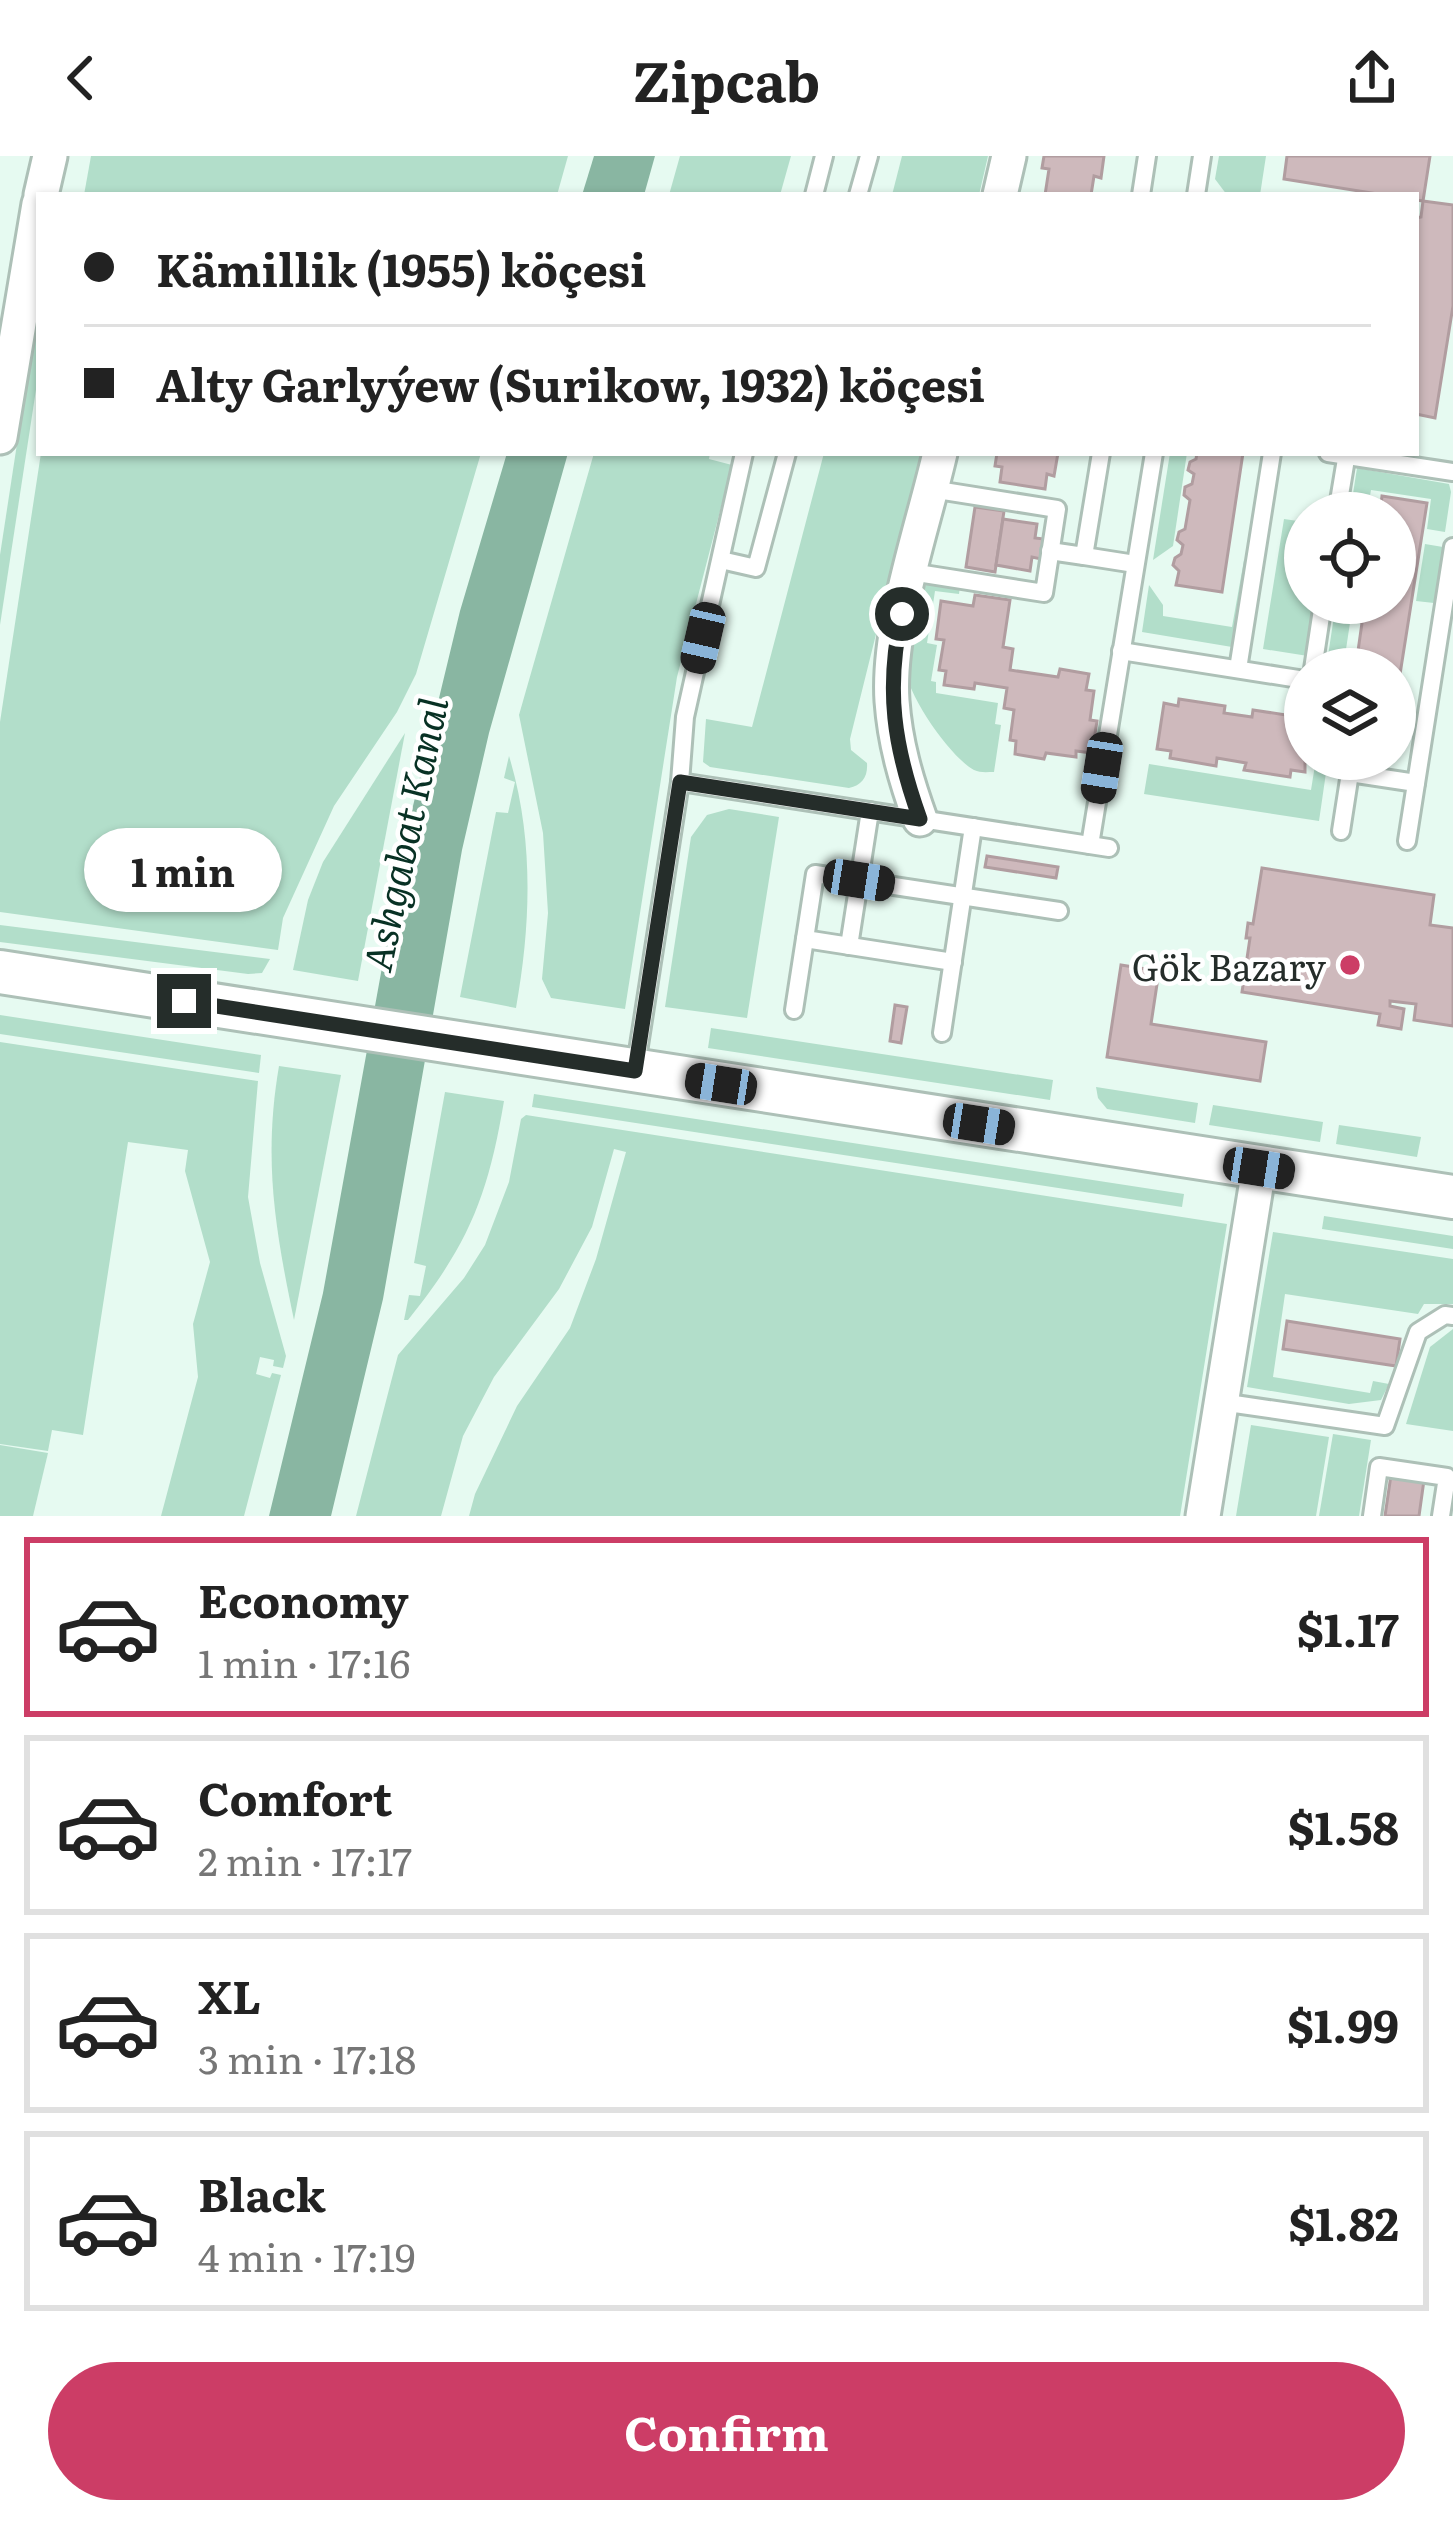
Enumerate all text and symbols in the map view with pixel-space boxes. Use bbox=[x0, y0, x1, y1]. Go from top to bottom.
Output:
text: Zipcab bbox=[633, 38, 820, 119]
icon: back bbox=[48, 45, 114, 111]
icon: share bbox=[1339, 45, 1405, 111]
text: Kämillik (1955) köçesi bbox=[156, 234, 646, 301]
text: Alty Garlyýew (Surikow, 1932) köçesi bbox=[156, 349, 985, 416]
map controls bbox=[1284, 492, 1416, 780]
button: locate bbox=[1284, 492, 1416, 624]
route start bbox=[875, 587, 929, 641]
car bbox=[677, 599, 729, 677]
button: layers bbox=[1284, 648, 1416, 780]
water label: Ashgabat Kanal bbox=[346, 691, 460, 977]
car bbox=[1079, 730, 1125, 806]
callout: 1 min bbox=[85, 827, 283, 911]
text: 1 min bbox=[131, 841, 235, 899]
car bbox=[821, 857, 897, 903]
place label: Gök Bazary bbox=[1132, 939, 1326, 992]
marker: Gök Bazary bbox=[1337, 952, 1363, 978]
route end bbox=[157, 974, 211, 1028]
car bbox=[683, 1061, 759, 1107]
car bbox=[941, 1101, 1017, 1147]
car bbox=[1221, 1145, 1297, 1191]
text: Economy bbox=[198, 1565, 409, 1632]
icon: car bbox=[54, 1573, 162, 1681]
text: $1.17 bbox=[1297, 1594, 1399, 1661]
text: 1 min · 17:16 bbox=[198, 1632, 410, 1690]
text: Comfort bbox=[198, 1763, 392, 1830]
icon: car bbox=[54, 1771, 162, 1879]
text: $1.58 bbox=[1288, 1792, 1399, 1859]
text: 2 min · 17:17 bbox=[198, 1830, 412, 1888]
text: XL bbox=[198, 1961, 261, 2028]
icon: car bbox=[54, 1969, 162, 2077]
text: $1.99 bbox=[1287, 1990, 1399, 2057]
text: 3 min · 17:18 bbox=[198, 2028, 416, 2086]
text: Black bbox=[198, 2159, 326, 2226]
icon: car bbox=[54, 2167, 162, 2275]
text: $1.82 bbox=[1288, 2188, 1399, 2255]
text: 4 min · 17:19 bbox=[198, 2226, 415, 2284]
button: Confirm bbox=[48, 2362, 1405, 2500]

